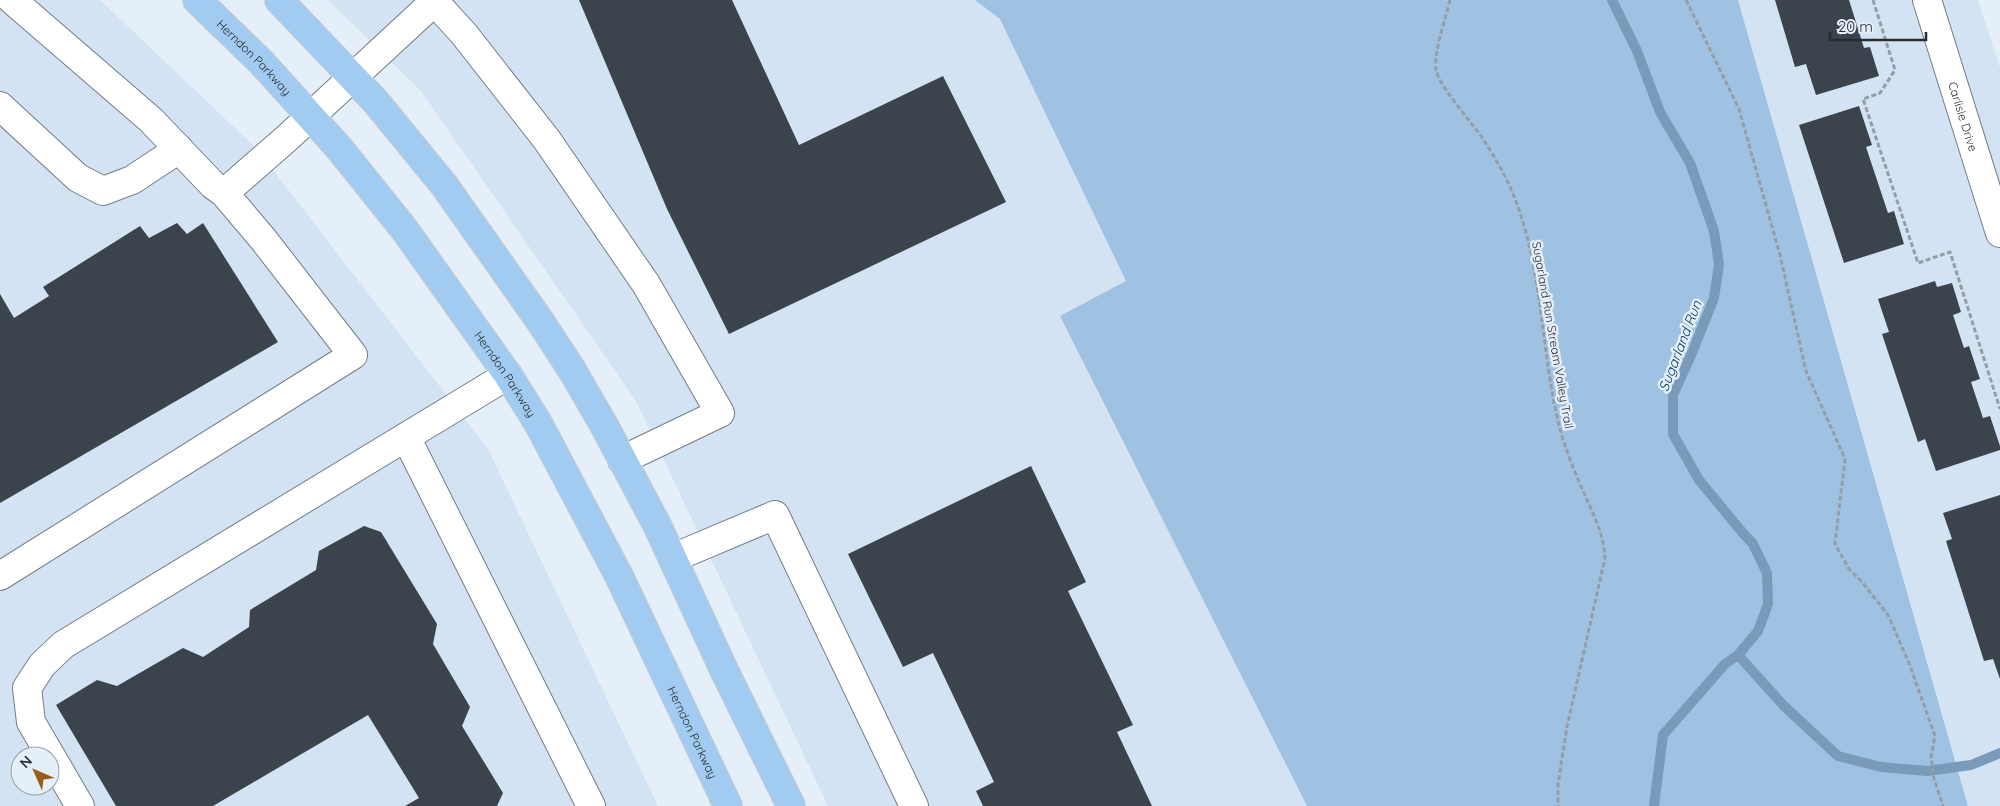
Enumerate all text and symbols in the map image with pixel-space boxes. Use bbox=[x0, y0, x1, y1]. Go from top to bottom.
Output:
scale bar bbox=[1830, 10, 1926, 42]
street label: Herndon Parkway bbox=[214, 16, 295, 98]
text: 20 m bbox=[1838, 17, 1873, 36]
street label: Carlisle Drive bbox=[1946, 80, 1982, 153]
street label: Sugarland Run Stream Valley Trail bbox=[1529, 240, 1577, 430]
water label: Sugarland Run bbox=[1654, 297, 1706, 394]
street label: Herndon Parkway bbox=[471, 328, 540, 420]
street label: Herndon Parkway bbox=[665, 684, 721, 781]
north arrow bbox=[10, 746, 60, 796]
text: N bbox=[16, 752, 36, 772]

